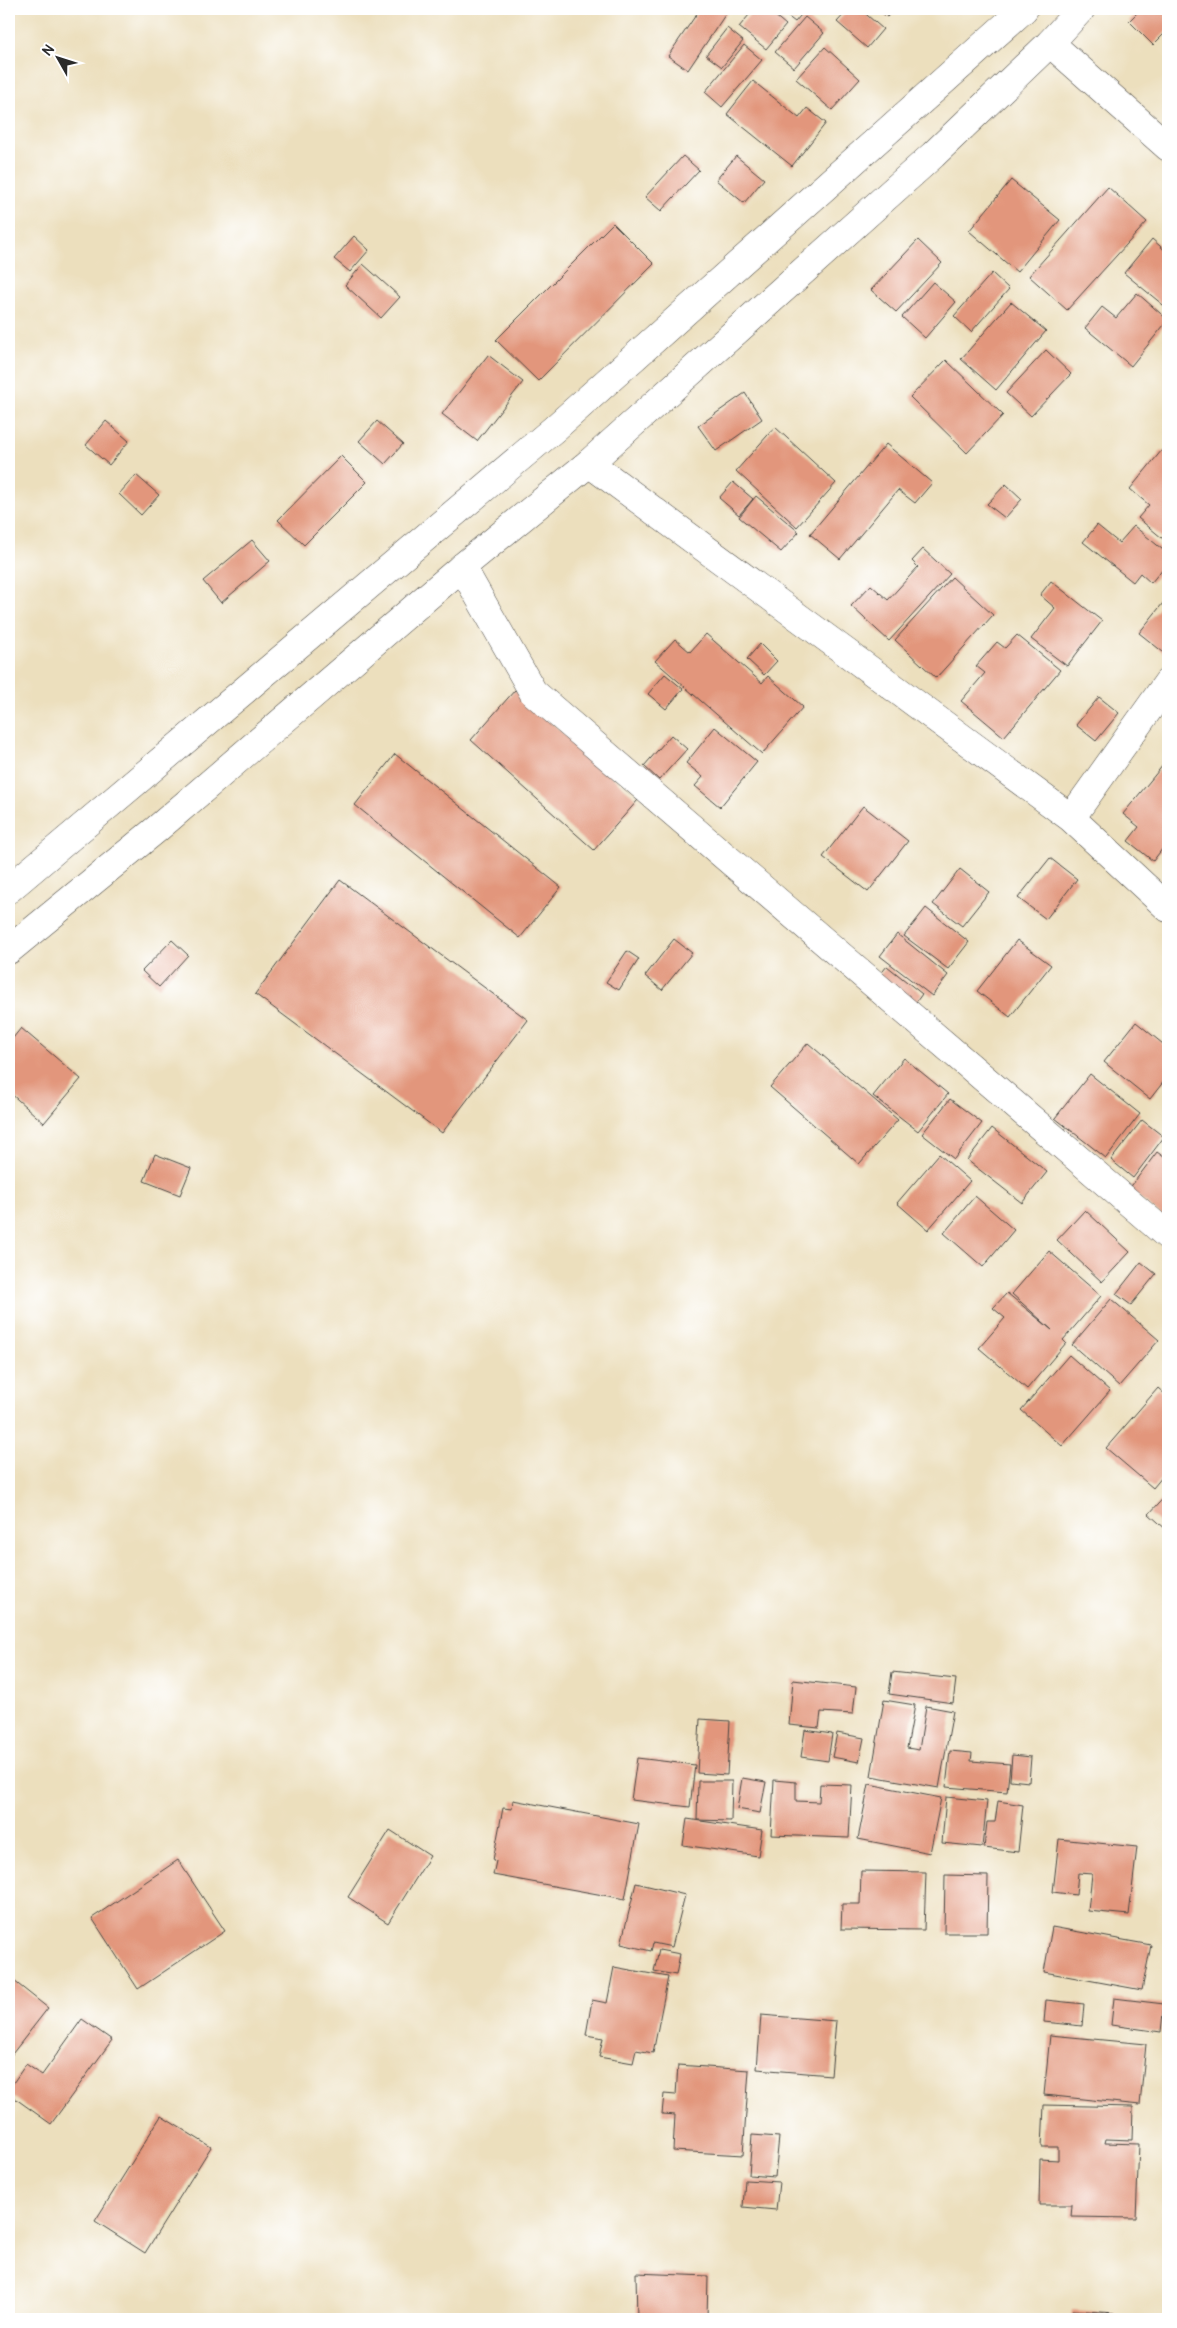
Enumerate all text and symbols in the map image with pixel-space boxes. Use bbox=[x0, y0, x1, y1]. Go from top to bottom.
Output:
north arrow bbox=[32, 32, 82, 82]
text: N bbox=[39, 41, 58, 59]

